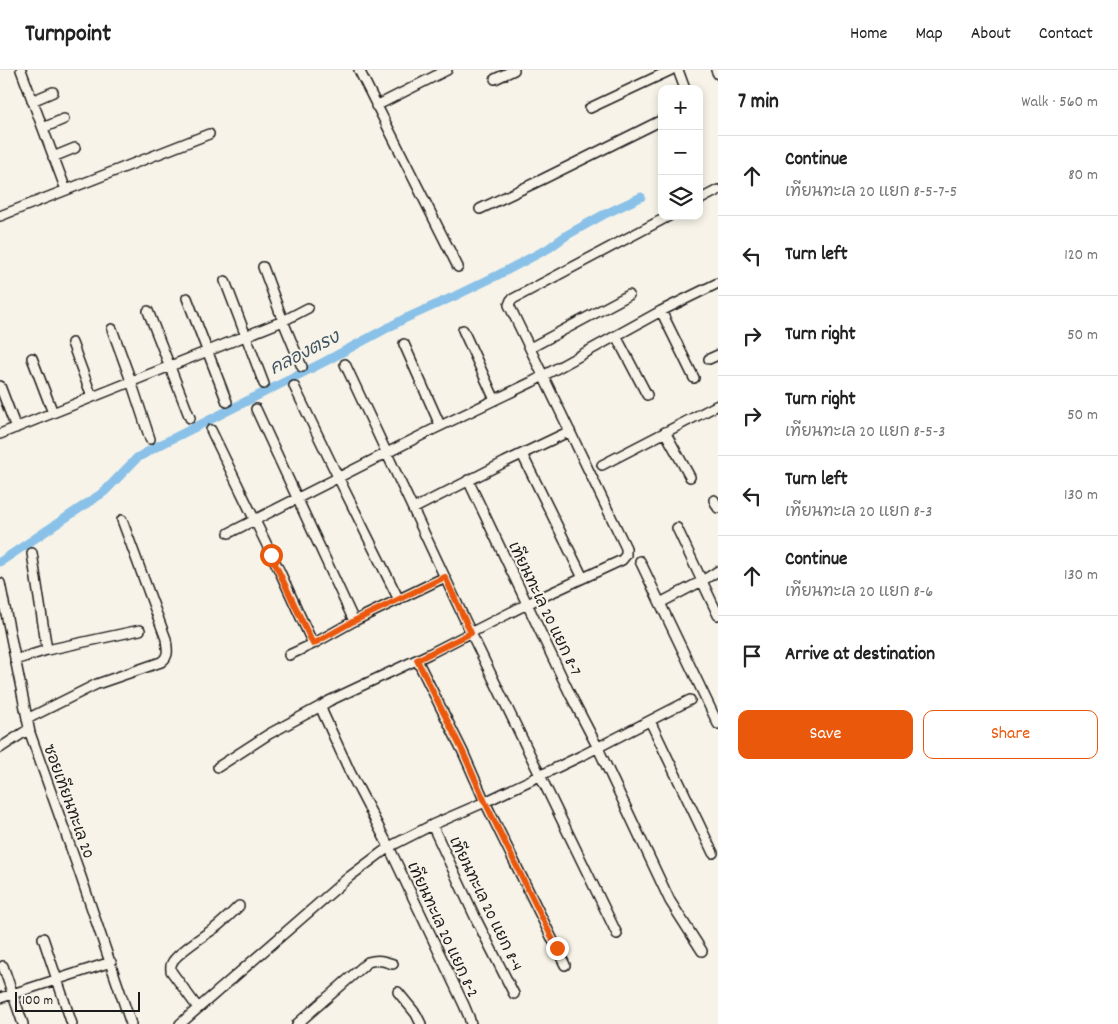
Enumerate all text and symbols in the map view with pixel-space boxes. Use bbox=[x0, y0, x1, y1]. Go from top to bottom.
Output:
text: Turnpoint bbox=[25, 18, 111, 52]
text: Home bbox=[850, 22, 887, 47]
text: Map bbox=[915, 22, 943, 47]
text: About bbox=[971, 22, 1011, 47]
text: Contact bbox=[1039, 22, 1093, 47]
map controls bbox=[658, 85, 703, 220]
button: + bbox=[658, 85, 703, 130]
text: 7 min bbox=[738, 88, 779, 118]
text: Walk · 560 m bbox=[1021, 91, 1098, 114]
button: − bbox=[658, 130, 703, 175]
text: Continue bbox=[785, 147, 847, 174]
icon: ahead bbox=[738, 162, 766, 190]
text: 80 m bbox=[1068, 164, 1098, 187]
button: layers bbox=[658, 175, 703, 220]
text: เทียนทะเล 20 แยก 8-5-7-5 bbox=[785, 181, 957, 204]
icon: left bbox=[738, 242, 766, 270]
text: Turn left bbox=[785, 242, 848, 269]
text: 120 m bbox=[1064, 244, 1098, 267]
icon: right bbox=[738, 322, 766, 350]
text: Turn right bbox=[785, 322, 856, 349]
text: 50 m bbox=[1067, 324, 1098, 347]
water label: คลองตรง bbox=[266, 325, 346, 382]
text: Turn right bbox=[785, 387, 856, 414]
icon: right bbox=[738, 402, 766, 430]
text: 50 m bbox=[1067, 404, 1098, 427]
text: เทียนทะเล 20 แยก 8-5-3 bbox=[785, 421, 945, 444]
text: Turn left bbox=[785, 467, 848, 494]
icon: left bbox=[738, 482, 766, 510]
text: 130 m bbox=[1064, 484, 1098, 507]
text: เทียนทะเล 20 แยก 8-3 bbox=[785, 501, 932, 524]
street label: เทียนทะเล 20 แยก 8-7 bbox=[501, 538, 587, 680]
route start bbox=[260, 544, 283, 567]
text: Continue bbox=[785, 547, 847, 574]
icon: ahead bbox=[738, 562, 766, 590]
text: 130 m bbox=[1064, 564, 1098, 587]
text: เทียนทะเล 20 แยก 8-6 bbox=[785, 581, 933, 604]
icon: arrive bbox=[738, 642, 766, 670]
text: Arrive at destination bbox=[785, 642, 935, 669]
button: Save bbox=[738, 710, 913, 759]
button: Share bbox=[923, 710, 1098, 759]
street label: ซอยเทียนทะเล 20 bbox=[36, 741, 100, 862]
street label: เทียนทะเล 20 แยก 8-4 bbox=[442, 833, 528, 975]
street label: เทียนทะเล 20 แยก 8-2 bbox=[400, 858, 484, 1002]
route end bbox=[546, 937, 569, 960]
scale bar bbox=[15, 989, 140, 1012]
text: 100 m bbox=[22, 991, 53, 1011]

